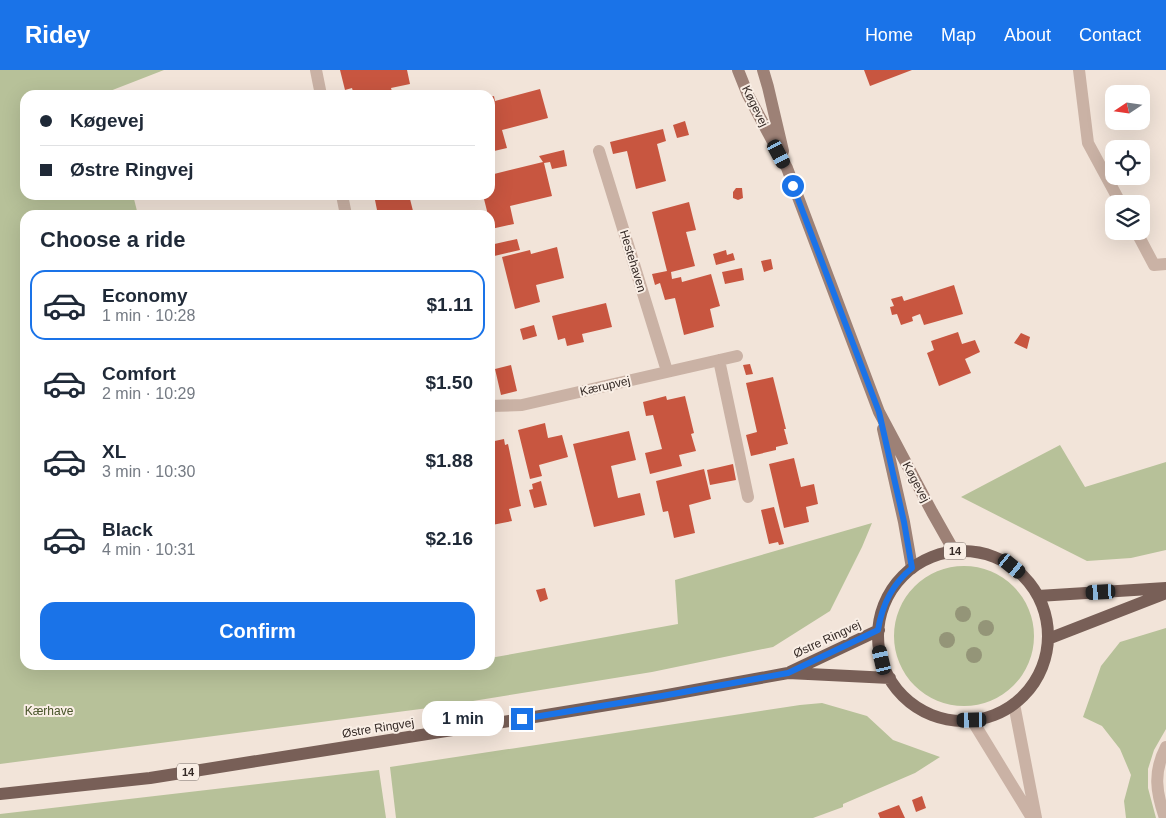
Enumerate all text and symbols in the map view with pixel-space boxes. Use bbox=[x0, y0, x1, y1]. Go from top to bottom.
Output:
text: Ridey bbox=[25, 21, 90, 48]
text: Home bbox=[865, 25, 913, 45]
text: Map bbox=[941, 25, 976, 45]
text: About bbox=[1004, 25, 1051, 45]
text: Contact bbox=[1079, 25, 1141, 45]
street label: Køgevej bbox=[739, 83, 771, 129]
north arrow bbox=[1105, 85, 1150, 130]
map controls bbox=[1105, 85, 1150, 240]
text: Køgevej bbox=[70, 110, 144, 131]
car bbox=[765, 137, 792, 171]
button: locate bbox=[1105, 140, 1150, 185]
text: Østre Ringvej bbox=[70, 159, 194, 180]
route start bbox=[782, 175, 804, 197]
button: layers bbox=[1105, 195, 1150, 240]
text: Choose a ride bbox=[40, 227, 185, 252]
street label: Hestehaven bbox=[617, 228, 649, 294]
icon: car bbox=[42, 283, 87, 328]
text: Economy bbox=[102, 285, 188, 306]
text: $1.11 bbox=[427, 294, 473, 315]
text: 1 min · 10:28 bbox=[102, 307, 195, 324]
icon: car bbox=[42, 361, 87, 406]
text: Comfort bbox=[102, 363, 176, 384]
text: $1.50 bbox=[425, 372, 473, 393]
street label: Kærupvej bbox=[578, 373, 632, 399]
text: 2 min · 10:29 bbox=[102, 385, 195, 402]
icon: car bbox=[42, 439, 87, 484]
text: XL bbox=[102, 441, 126, 462]
text: $1.88 bbox=[425, 450, 473, 471]
street label: Køgevej bbox=[899, 459, 933, 505]
text: 3 min · 10:30 bbox=[102, 463, 195, 480]
icon: car bbox=[42, 517, 87, 562]
text: Black bbox=[102, 519, 153, 540]
text: $2.16 bbox=[425, 528, 473, 549]
text: 4 min · 10:31 bbox=[102, 541, 195, 558]
road number: 14 bbox=[944, 542, 966, 560]
car bbox=[995, 551, 1028, 581]
car bbox=[1085, 584, 1116, 600]
button: Confirm bbox=[40, 602, 475, 660]
street label: Østre Ringvej bbox=[791, 617, 863, 661]
car bbox=[871, 644, 892, 676]
callout: 1 min bbox=[422, 702, 504, 736]
park label: Kærhave bbox=[25, 704, 74, 718]
route end bbox=[511, 708, 533, 730]
text: 1 min bbox=[442, 710, 484, 727]
car bbox=[956, 712, 987, 728]
street label: Østre Ringvej bbox=[341, 715, 415, 741]
road number: 14 bbox=[177, 764, 199, 780]

